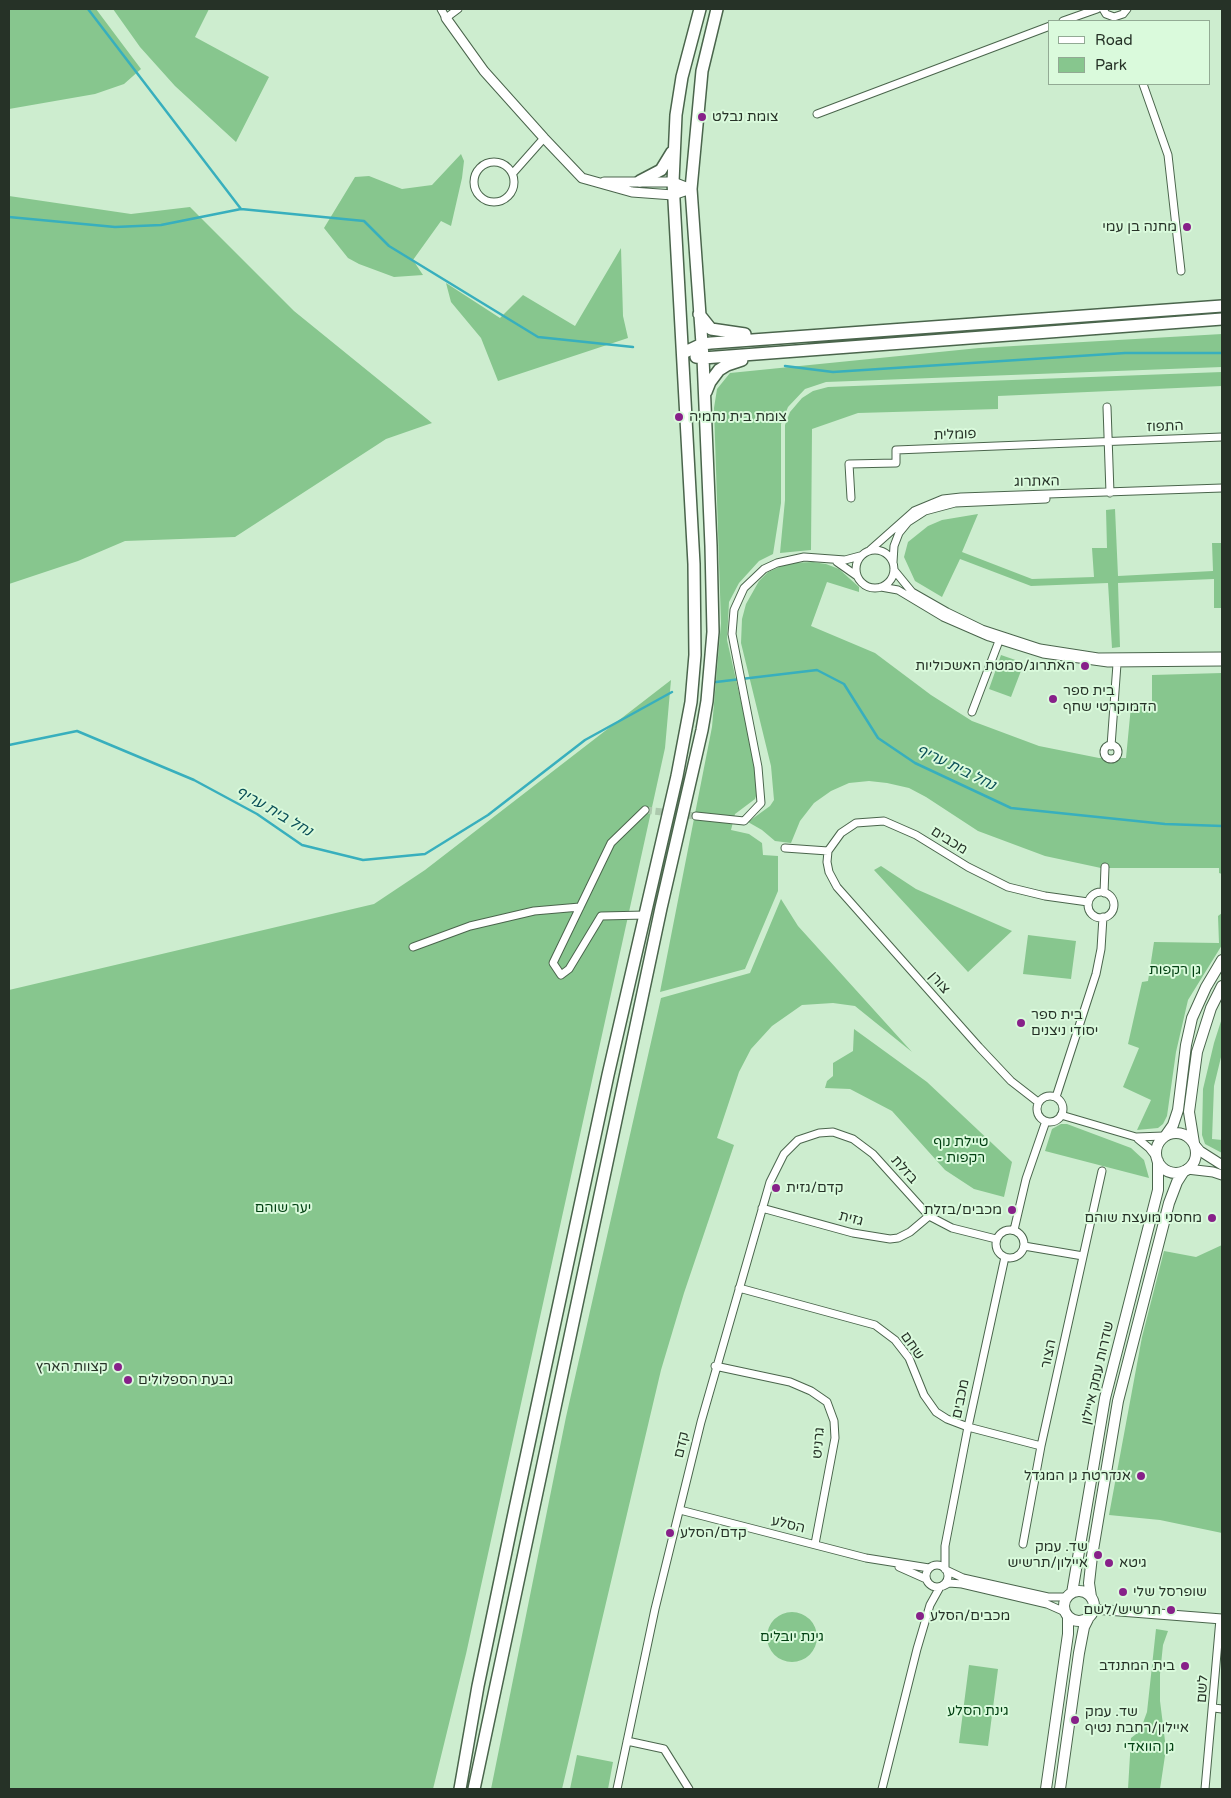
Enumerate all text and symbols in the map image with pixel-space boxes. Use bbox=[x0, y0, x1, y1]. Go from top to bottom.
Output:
legend bbox=[1048, 20, 1211, 85]
text: Road bbox=[1095, 31, 1133, 49]
text: Park bbox=[1095, 56, 1127, 74]
place label: צומת נבלט bbox=[712, 109, 779, 125]
marker: צומת נבלט bbox=[696, 111, 708, 123]
place label: מחנה בן עמי bbox=[1102, 219, 1177, 235]
marker: מחנה בן עמי bbox=[1181, 221, 1193, 233]
place label: צומת בית נחמיה bbox=[689, 409, 787, 425]
marker: צומת בית נחמיה bbox=[673, 411, 685, 423]
street label: התפוז bbox=[1146, 418, 1184, 436]
street label: פומלית bbox=[933, 426, 977, 444]
street label: האתרוג bbox=[1014, 473, 1060, 491]
place label: האתרוג/סמטת האשכוליות bbox=[915, 658, 1075, 674]
marker: האתרוג/סמטת האשכוליות bbox=[1079, 660, 1091, 672]
place label: בית ספר הדמוקרטי שחף bbox=[1063, 683, 1157, 716]
marker: בית ספר הדמוקרטי שחף bbox=[1047, 693, 1059, 705]
water label: נחל בית עריף bbox=[914, 741, 998, 795]
water label: נחל בית עריף bbox=[233, 783, 315, 841]
street label: מכבים bbox=[928, 823, 970, 859]
park label: גן רקפות bbox=[1149, 962, 1201, 978]
street label: צורן bbox=[925, 968, 953, 998]
place label: בית ספר יסודי ניצנים bbox=[1031, 1007, 1098, 1040]
marker: בית ספר יסודי ניצנים bbox=[1015, 1017, 1027, 1029]
park label: טיילת נוף - רקפות bbox=[933, 1134, 989, 1166]
street label: בזלת bbox=[887, 1152, 921, 1188]
place label: קדם/גזית bbox=[786, 1180, 844, 1196]
marker: קדם/גזית bbox=[770, 1182, 782, 1194]
park label: יער שוהם bbox=[255, 1200, 311, 1216]
place label: מכבים/בזלת bbox=[924, 1202, 1002, 1218]
marker: מכבים/בזלת bbox=[1006, 1204, 1018, 1216]
street label: גזית bbox=[837, 1208, 865, 1230]
place label: מחסני מועצת שוהם bbox=[1084, 1210, 1202, 1226]
marker: מחסני מועצת שוהם bbox=[1206, 1212, 1218, 1224]
street label: שדרות עמק איילון bbox=[1078, 1320, 1118, 1426]
street label: שחם bbox=[896, 1329, 928, 1363]
street label: הצור bbox=[1038, 1338, 1060, 1370]
place label: קצוות הארץ bbox=[36, 1359, 108, 1375]
marker: קצוות הארץ bbox=[112, 1361, 124, 1373]
place label: גבעת הספלולים bbox=[138, 1372, 234, 1388]
marker: גבעת הספלולים bbox=[122, 1374, 134, 1386]
street label: מכבים bbox=[949, 1378, 973, 1420]
street label: גרניט bbox=[809, 1426, 829, 1460]
street label: קדם bbox=[671, 1430, 693, 1460]
place label: אנדרטת גן המגדל bbox=[1024, 1468, 1131, 1484]
marker: אנדרטת גן המגדל bbox=[1135, 1470, 1147, 1482]
street label: הסלע bbox=[769, 1513, 807, 1537]
place label: קדם/הסלע bbox=[680, 1525, 747, 1541]
marker: קדם/הסלע bbox=[664, 1527, 676, 1539]
place label: שד. עמק איילון/תרשיש bbox=[1007, 1539, 1088, 1571]
marker: שד. עמק איילון/תרשיש bbox=[1092, 1549, 1104, 1561]
place label: גיטא bbox=[1119, 1555, 1147, 1571]
marker: גיטא bbox=[1103, 1557, 1115, 1569]
place label: שופרסל שלי bbox=[1133, 1584, 1207, 1600]
marker: שופרסל שלי bbox=[1117, 1586, 1129, 1598]
place label: תרשיש/לשם bbox=[1084, 1602, 1161, 1618]
marker: תרשיש/לשם bbox=[1165, 1604, 1177, 1616]
place label: מכבים/הסלע bbox=[930, 1608, 1010, 1624]
marker: מכבים/הסלע bbox=[914, 1610, 926, 1622]
park label: גינת יובלים bbox=[760, 1629, 824, 1645]
place label: בית המתנדב bbox=[1099, 1658, 1175, 1674]
marker: בית המתנדב bbox=[1179, 1660, 1191, 1672]
street label: לשם bbox=[1194, 1674, 1212, 1704]
park label: גינת הסלע bbox=[947, 1703, 1009, 1719]
place label: שד. עמק איילון/רחבת נטיף bbox=[1085, 1704, 1189, 1736]
marker: שד. עמק איילון/רחבת נטיף bbox=[1069, 1714, 1081, 1726]
park label: גן הוואדי bbox=[1124, 1739, 1174, 1755]

